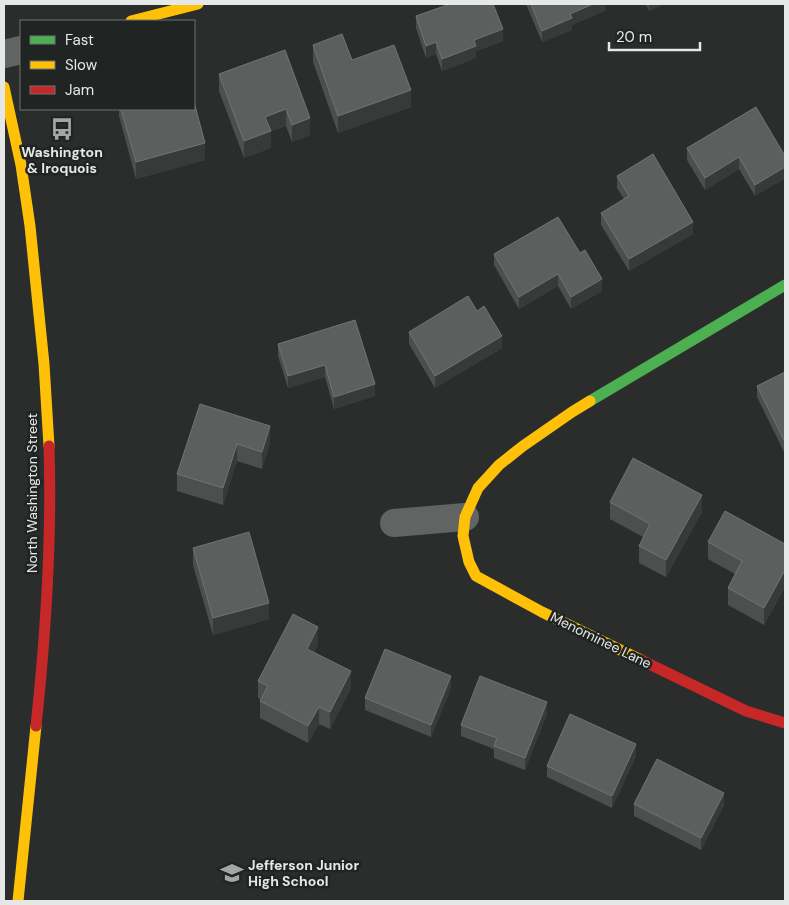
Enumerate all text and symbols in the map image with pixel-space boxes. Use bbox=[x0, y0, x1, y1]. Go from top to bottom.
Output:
legend bbox=[20, 20, 195, 110]
scale bar bbox=[609, 20, 700, 52]
text: 20 m bbox=[616, 27, 652, 47]
text: Fast bbox=[65, 30, 94, 50]
text: Slow bbox=[65, 55, 98, 75]
text: Jam bbox=[65, 80, 94, 100]
bus stop icon: Washington & Iroquois bbox=[49, 116, 75, 142]
place label: Washington & Iroquois bbox=[21, 143, 103, 177]
street label: North Washington Street bbox=[23, 413, 41, 573]
street label: Menominee Lane bbox=[547, 608, 655, 672]
place label: Jefferson Junior High School bbox=[248, 856, 359, 890]
school or university icon: Jefferson Junior High School bbox=[219, 860, 245, 886]

